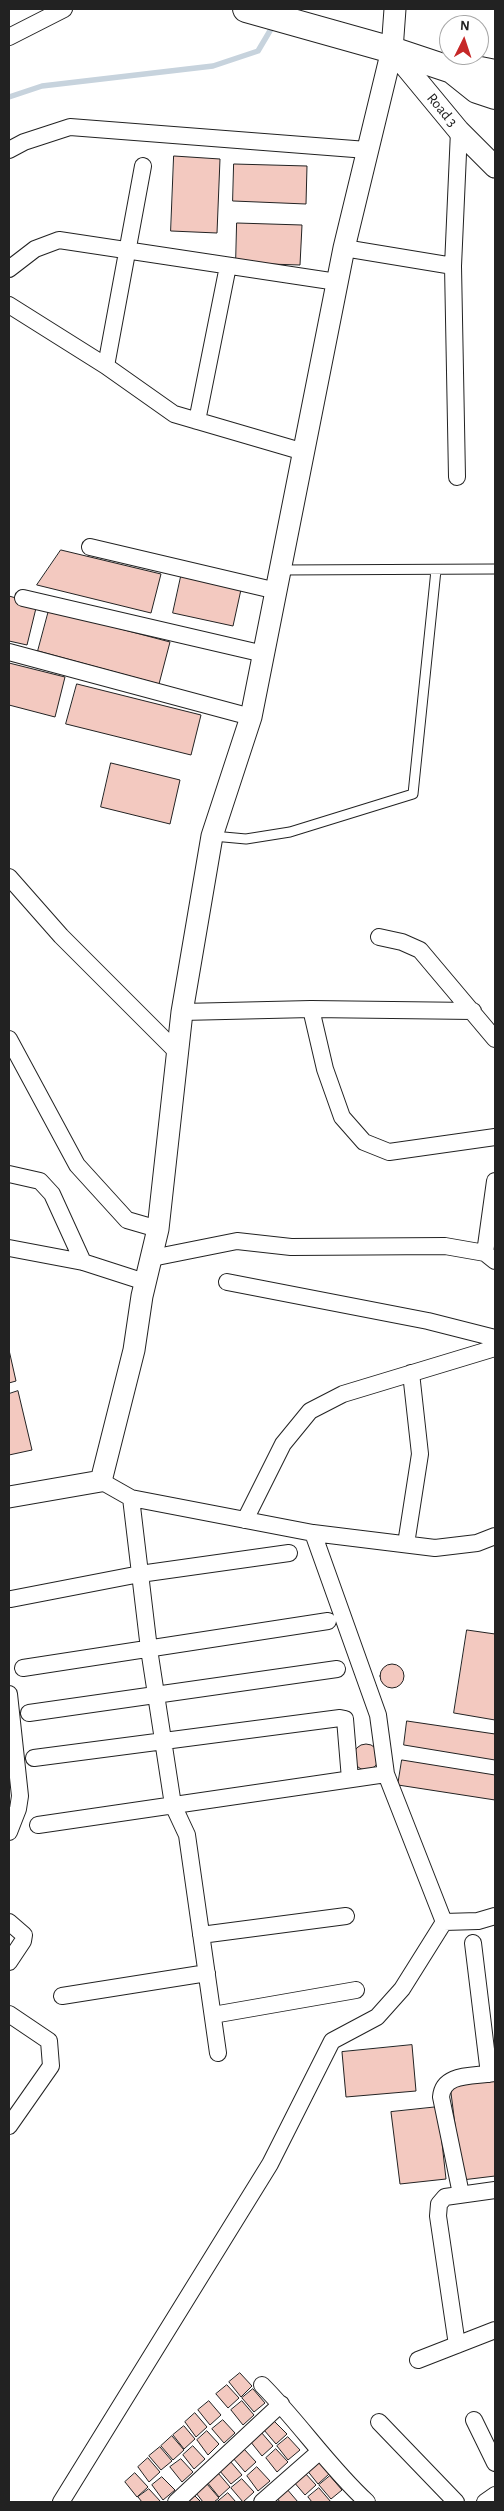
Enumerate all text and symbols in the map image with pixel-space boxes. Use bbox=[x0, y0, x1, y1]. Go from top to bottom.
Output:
north arrow bbox=[439, 15, 489, 65]
text: N bbox=[460, 19, 470, 33]
street label: Road 3 bbox=[423, 89, 461, 131]

